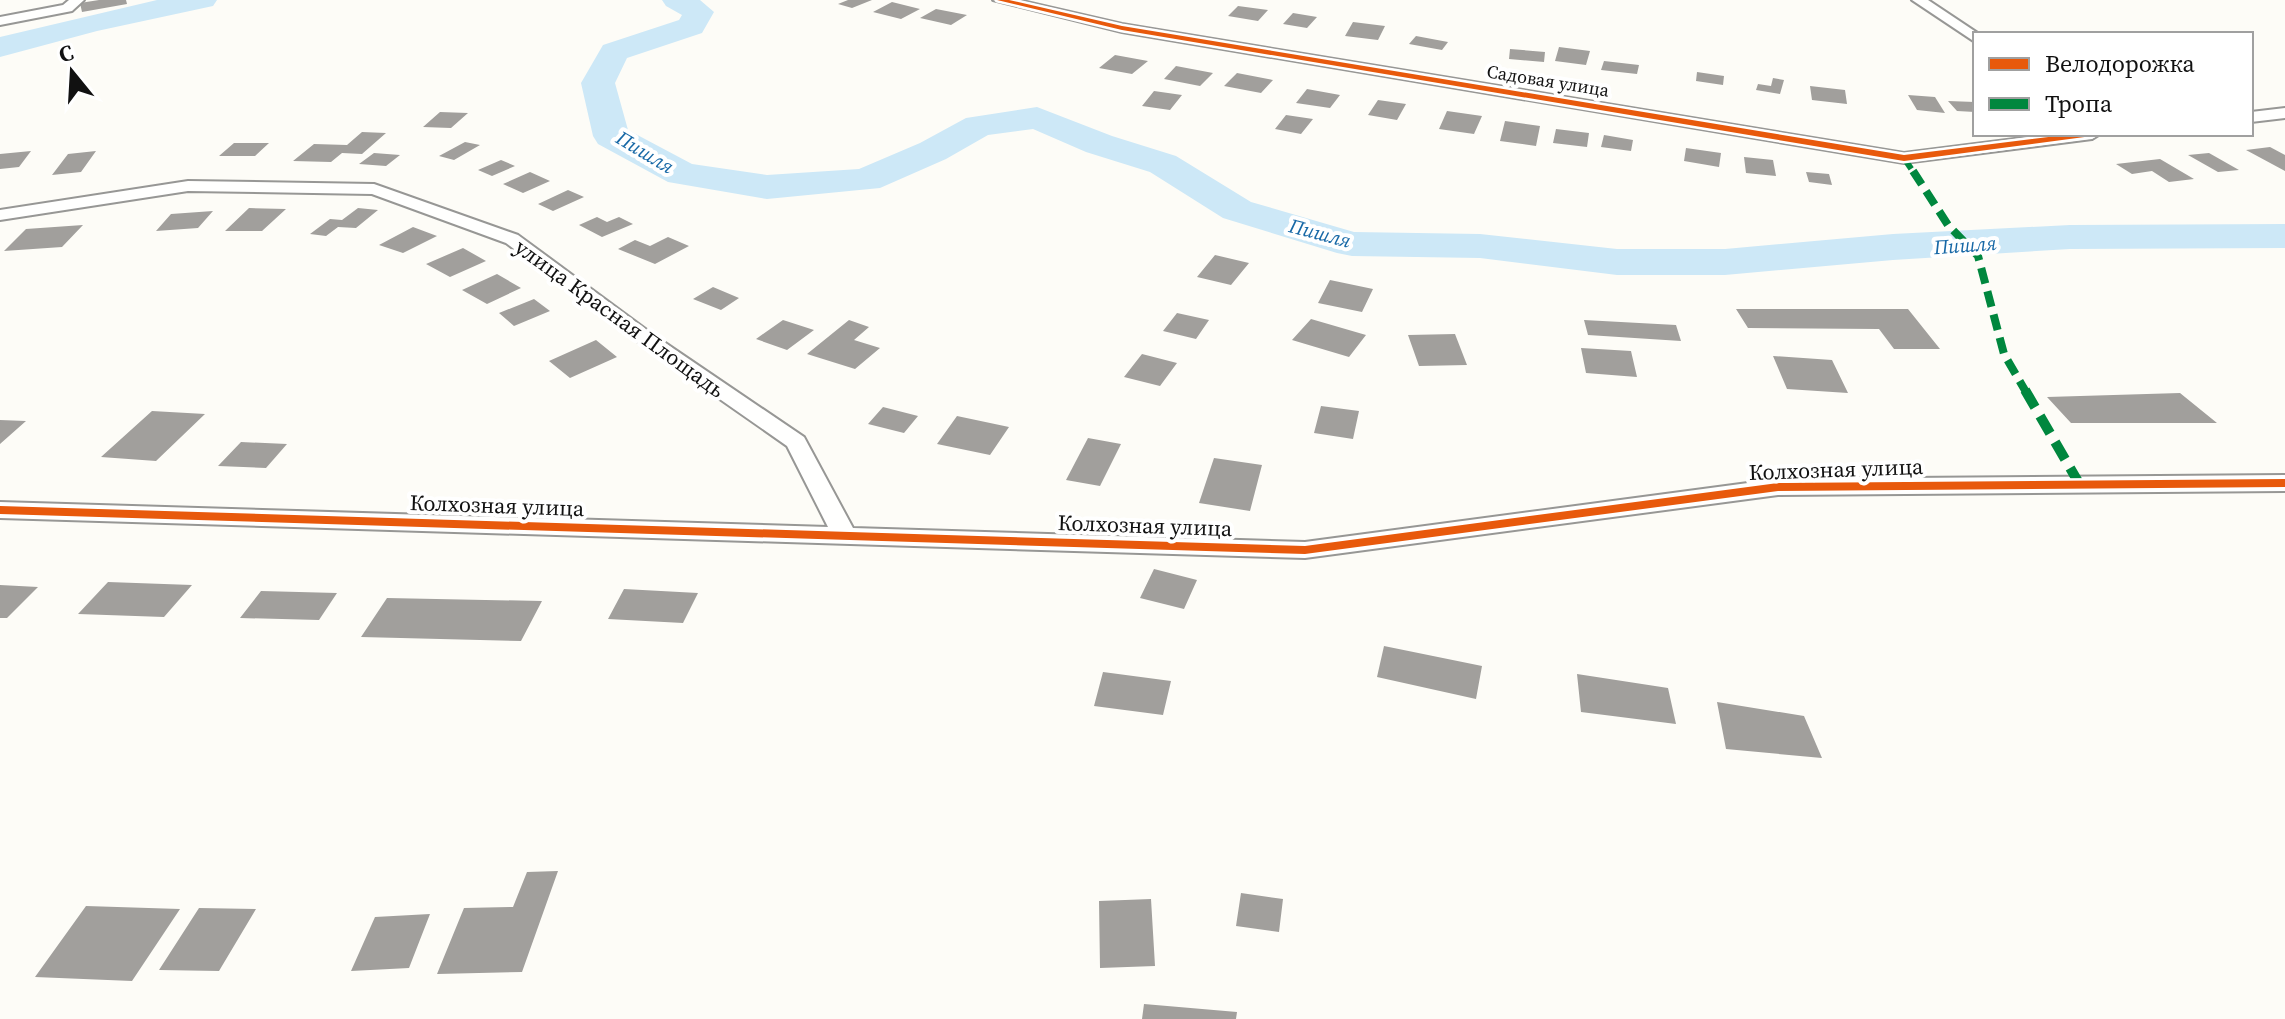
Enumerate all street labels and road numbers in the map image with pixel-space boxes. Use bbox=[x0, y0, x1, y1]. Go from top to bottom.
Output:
street label: Садовая улица bbox=[1485, 59, 1612, 103]
street label: улица Красная Площадь bbox=[509, 232, 731, 404]
street label: Колхозная улица bbox=[1748, 451, 1925, 487]
street label: Колхозная улица bbox=[409, 487, 586, 523]
street label: Колхозная улица bbox=[1057, 507, 1234, 543]

